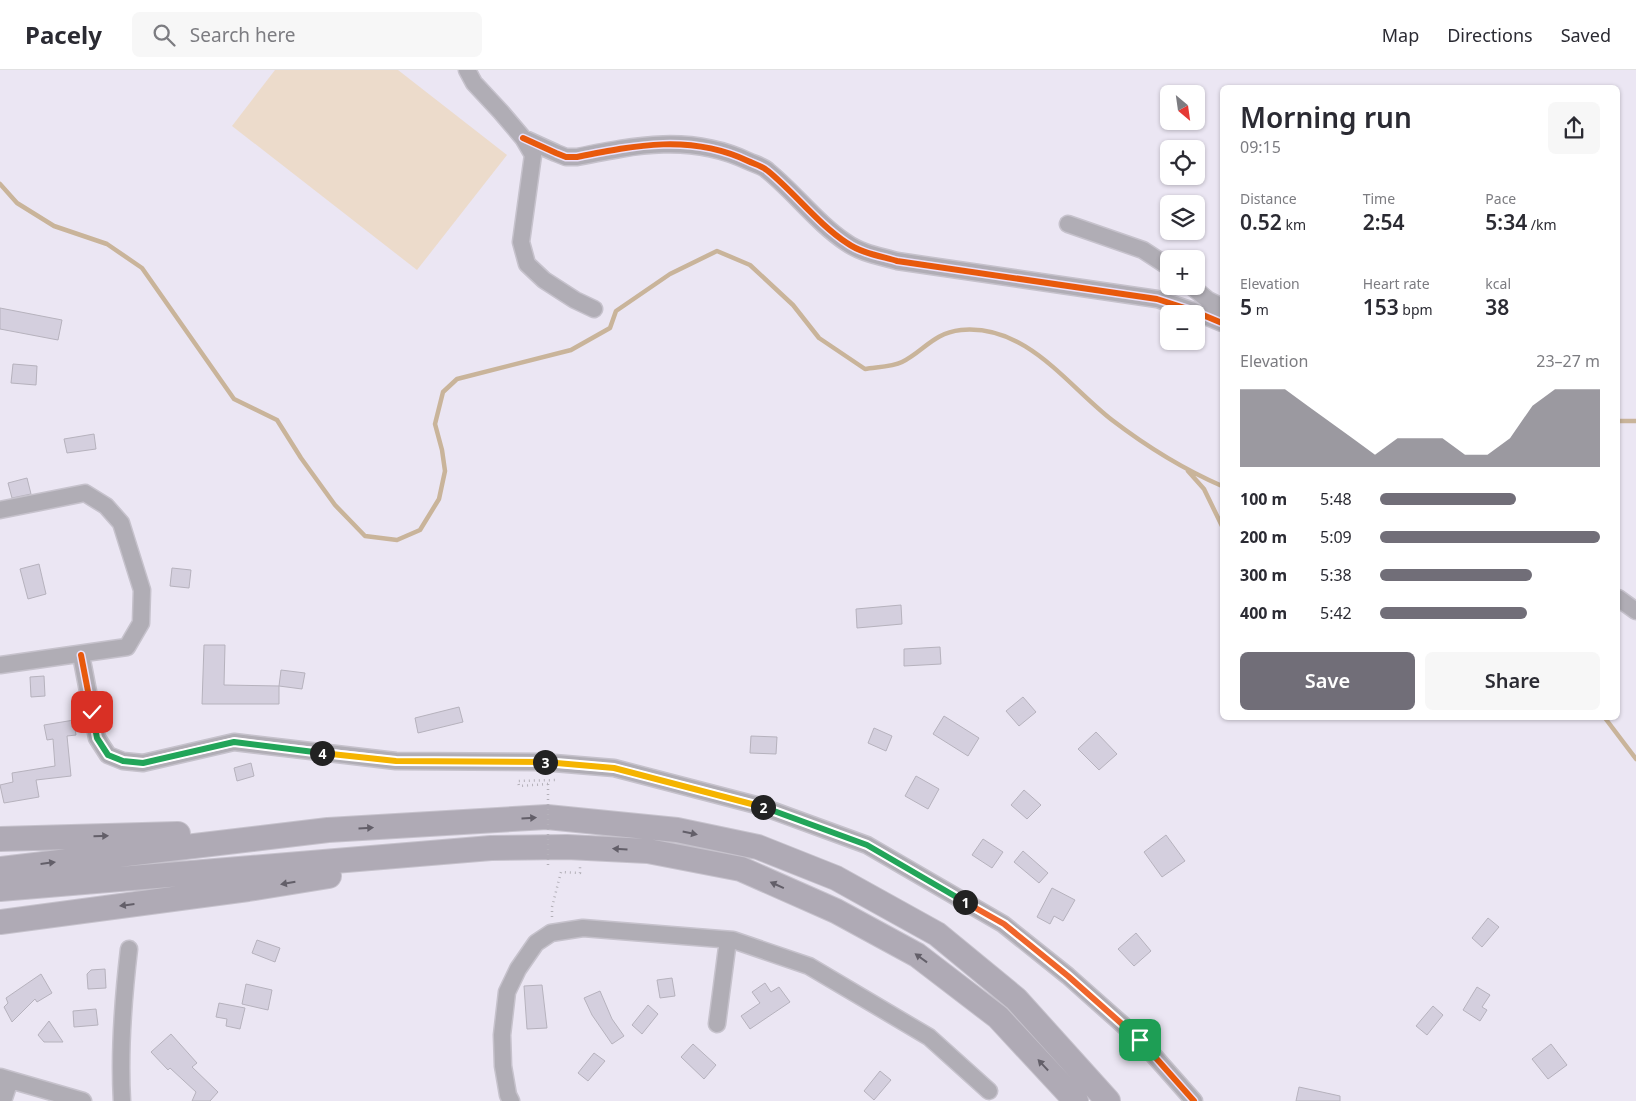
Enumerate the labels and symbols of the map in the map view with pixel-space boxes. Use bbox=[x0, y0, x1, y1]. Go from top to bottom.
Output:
north arrow bbox=[1160, 85, 1205, 130]
pin bbox=[71, 691, 113, 733]
pin: 4 bbox=[310, 740, 334, 766]
pin: 3 bbox=[532, 750, 558, 774]
pin: 2 bbox=[750, 794, 776, 820]
one-way arrow bbox=[521, 814, 537, 822]
one-way arrow bbox=[359, 823, 375, 831]
one-way arrow bbox=[683, 829, 698, 837]
one-way arrow bbox=[93, 832, 109, 840]
one-way arrow bbox=[611, 845, 627, 853]
one-way arrow bbox=[41, 859, 57, 867]
one-way arrow bbox=[280, 879, 296, 887]
one-way arrow bbox=[770, 880, 784, 888]
pin: 1 bbox=[952, 890, 978, 914]
one-way arrow bbox=[119, 901, 135, 909]
one-way arrow bbox=[915, 953, 928, 963]
pin bbox=[1119, 1019, 1161, 1061]
one-way arrow bbox=[1037, 1060, 1049, 1072]

